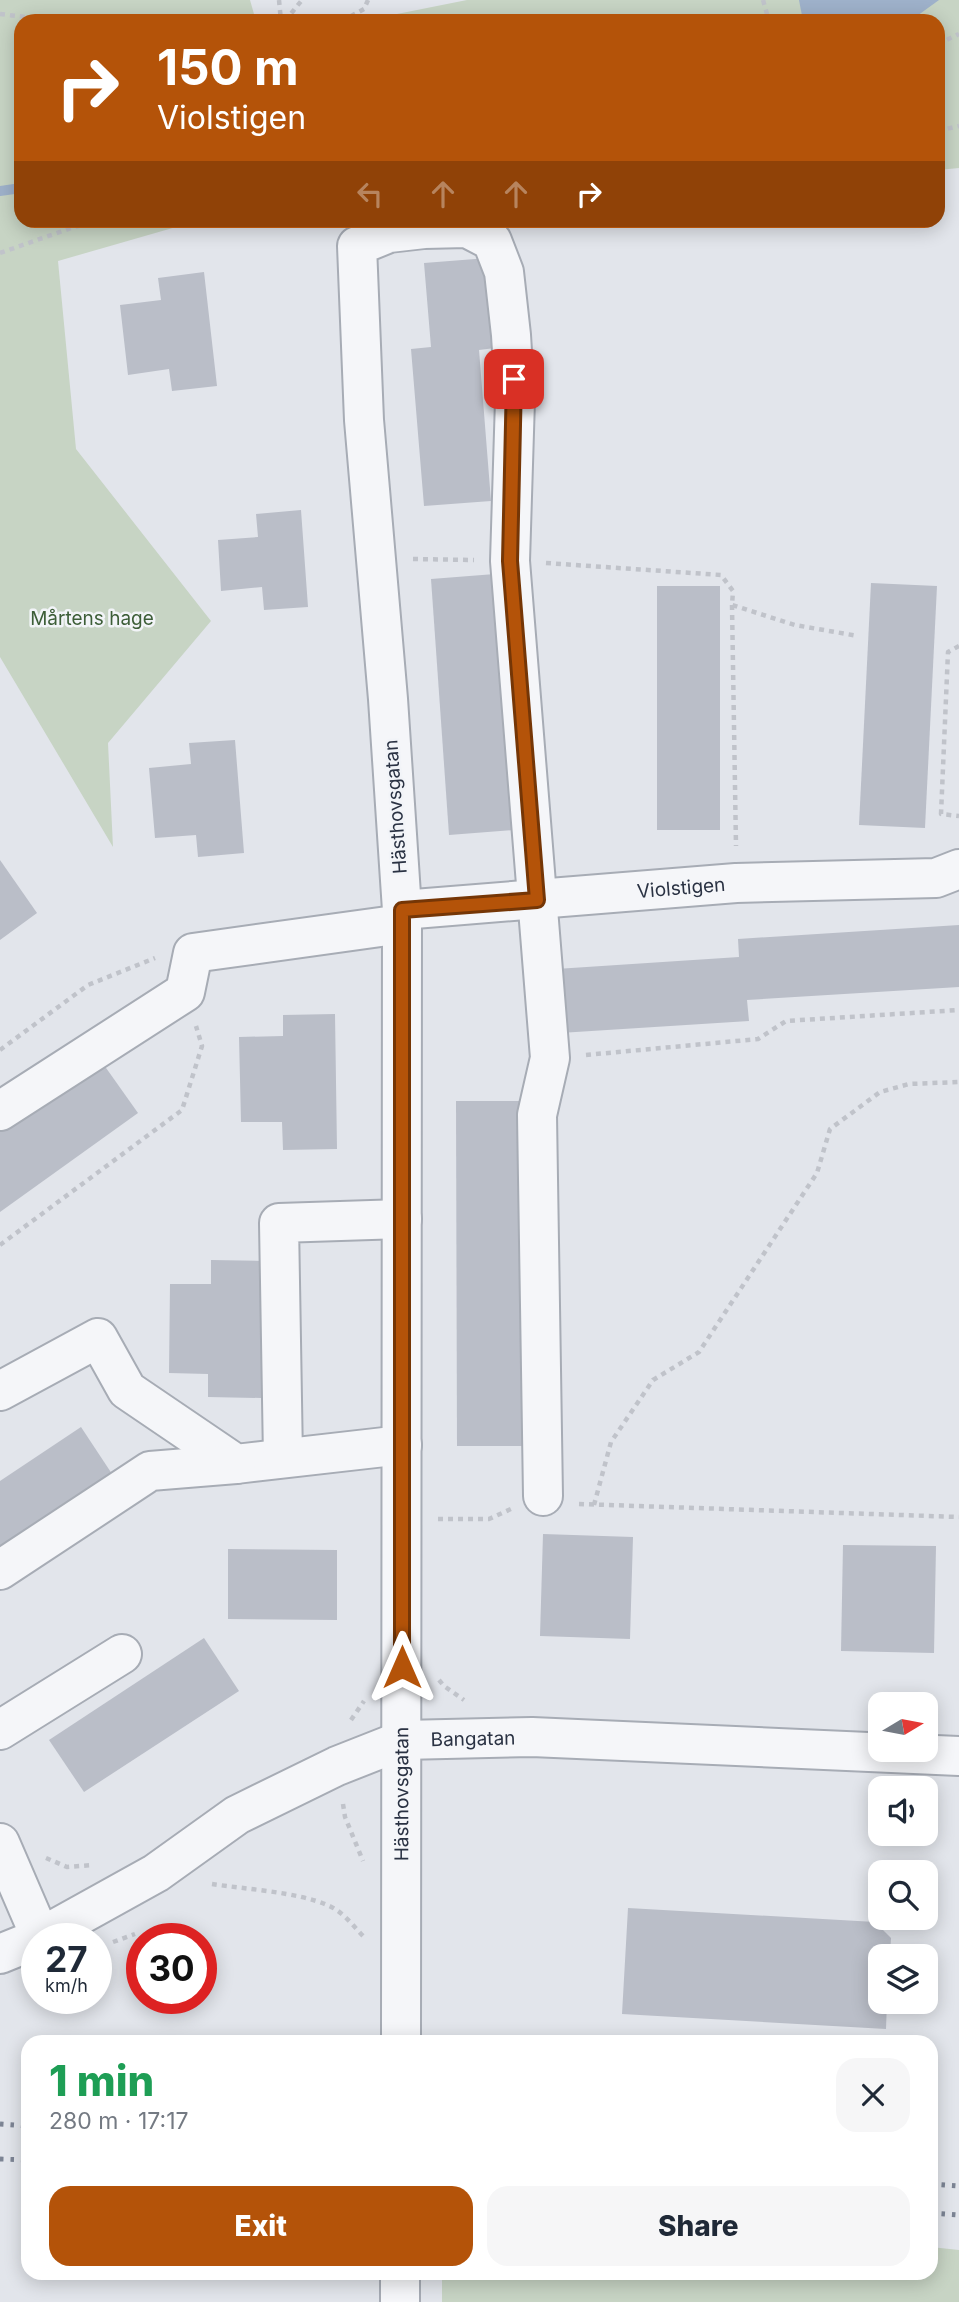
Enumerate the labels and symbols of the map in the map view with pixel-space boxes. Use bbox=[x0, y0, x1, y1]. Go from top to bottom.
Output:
pin bbox=[484, 349, 544, 409]
park label: Mårtens hage bbox=[30, 607, 154, 630]
street label: Hästhovsgatan bbox=[379, 739, 412, 875]
street label: Violstigen bbox=[636, 873, 726, 903]
position arrow bbox=[365, 1630, 439, 1704]
north arrow bbox=[868, 1692, 938, 1762]
street label: Bangatan bbox=[430, 1726, 516, 1751]
street label: Hästhovsgatan bbox=[390, 1727, 413, 1861]
speed limit sign: 30 bbox=[126, 1923, 217, 2014]

